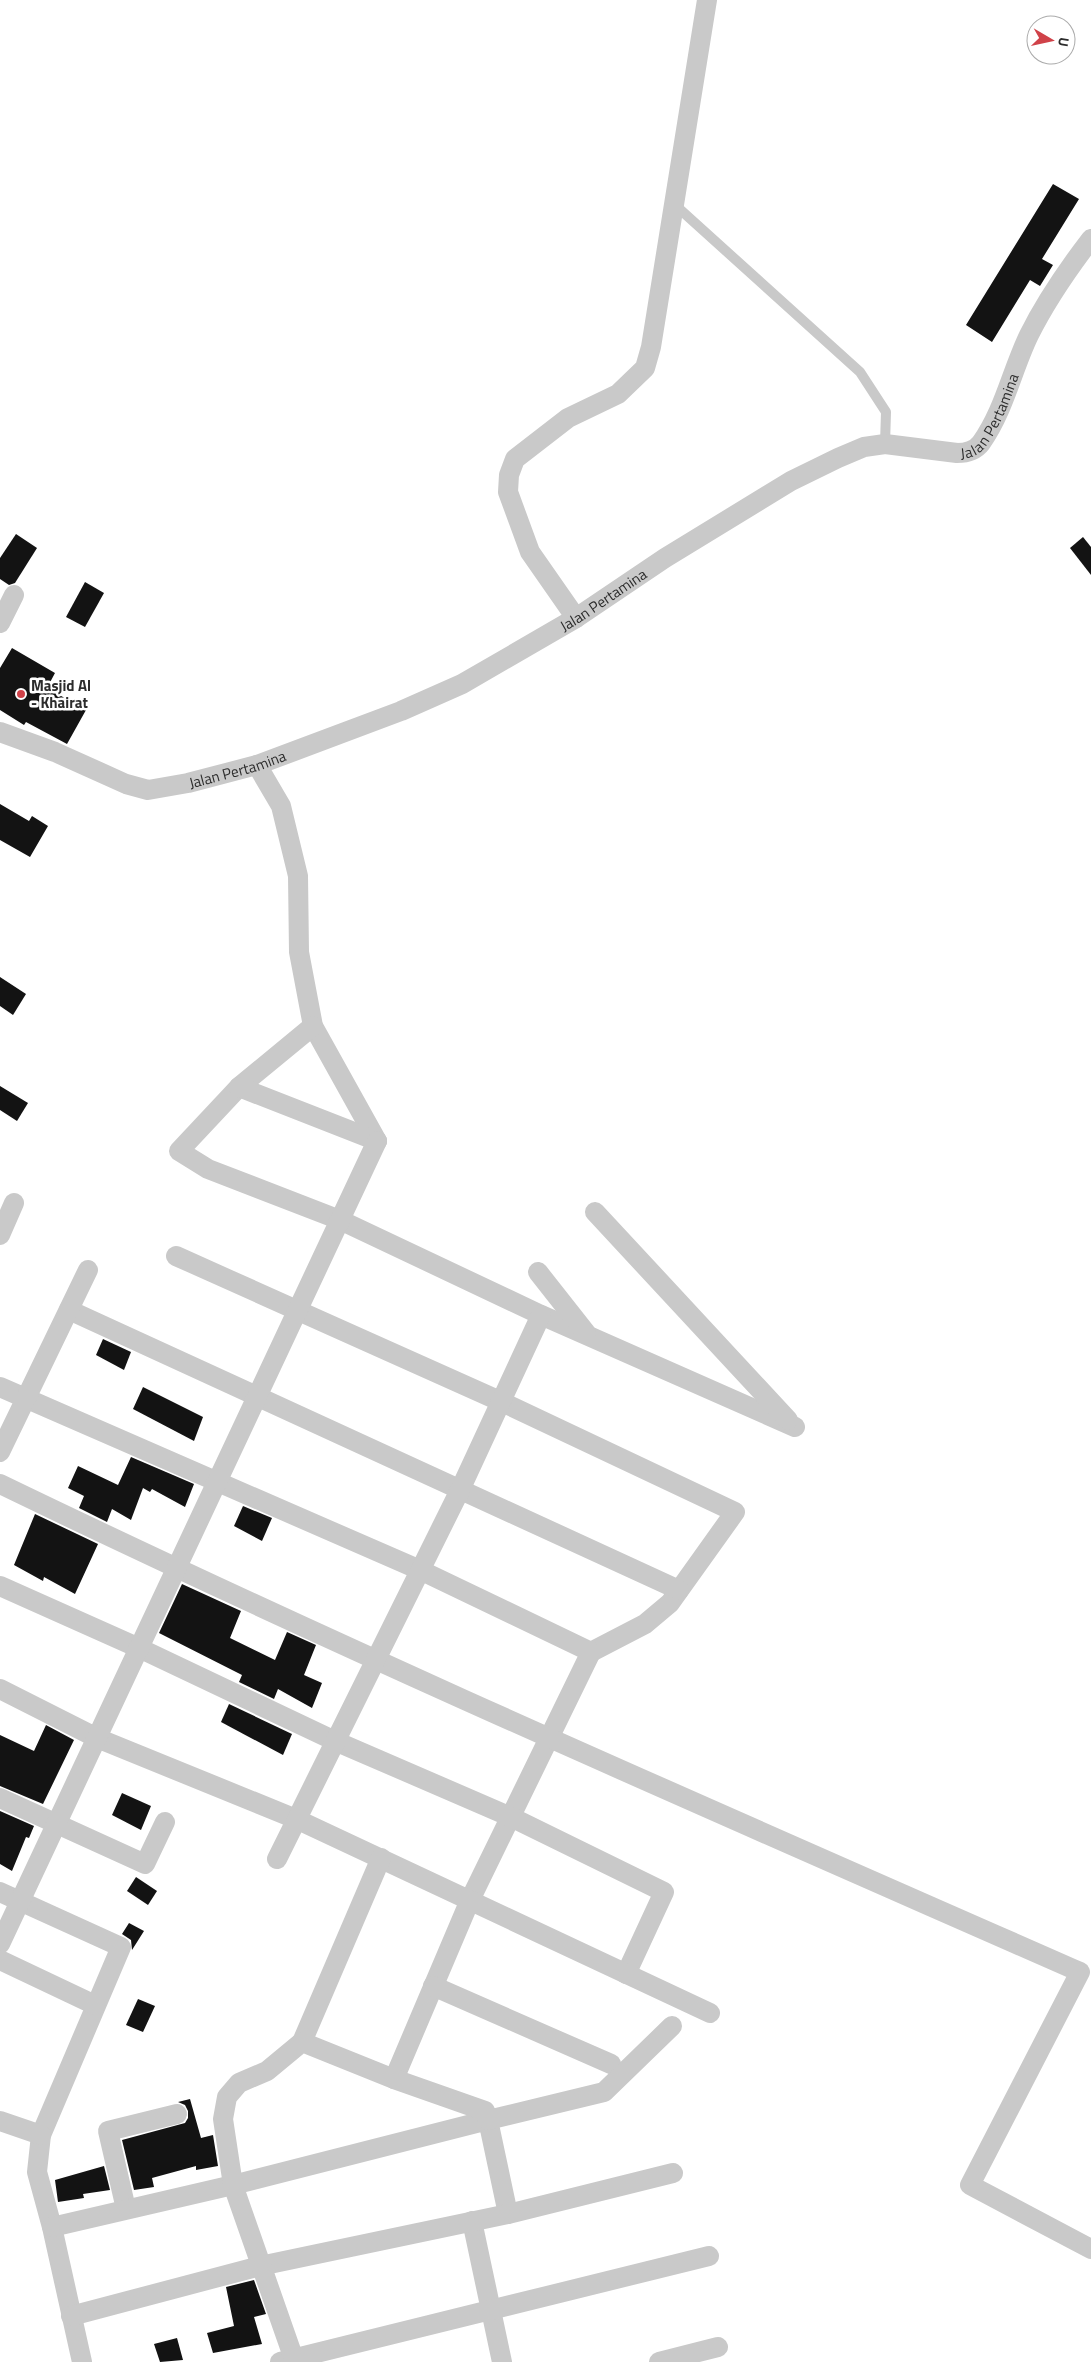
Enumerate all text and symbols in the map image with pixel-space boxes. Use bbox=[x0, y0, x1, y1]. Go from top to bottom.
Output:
north arrow bbox=[1026, 15, 1076, 65]
text: U bbox=[1053, 36, 1075, 48]
street label: Jalan Pertamina bbox=[959, 370, 1024, 464]
street label: Jalan Pertamina bbox=[555, 562, 651, 637]
place label: Masjid Al - Khairat bbox=[31, 674, 91, 714]
marker: Masjid Al - Khairat bbox=[15, 688, 27, 700]
street label: Jalan Pertamina bbox=[186, 744, 289, 794]

